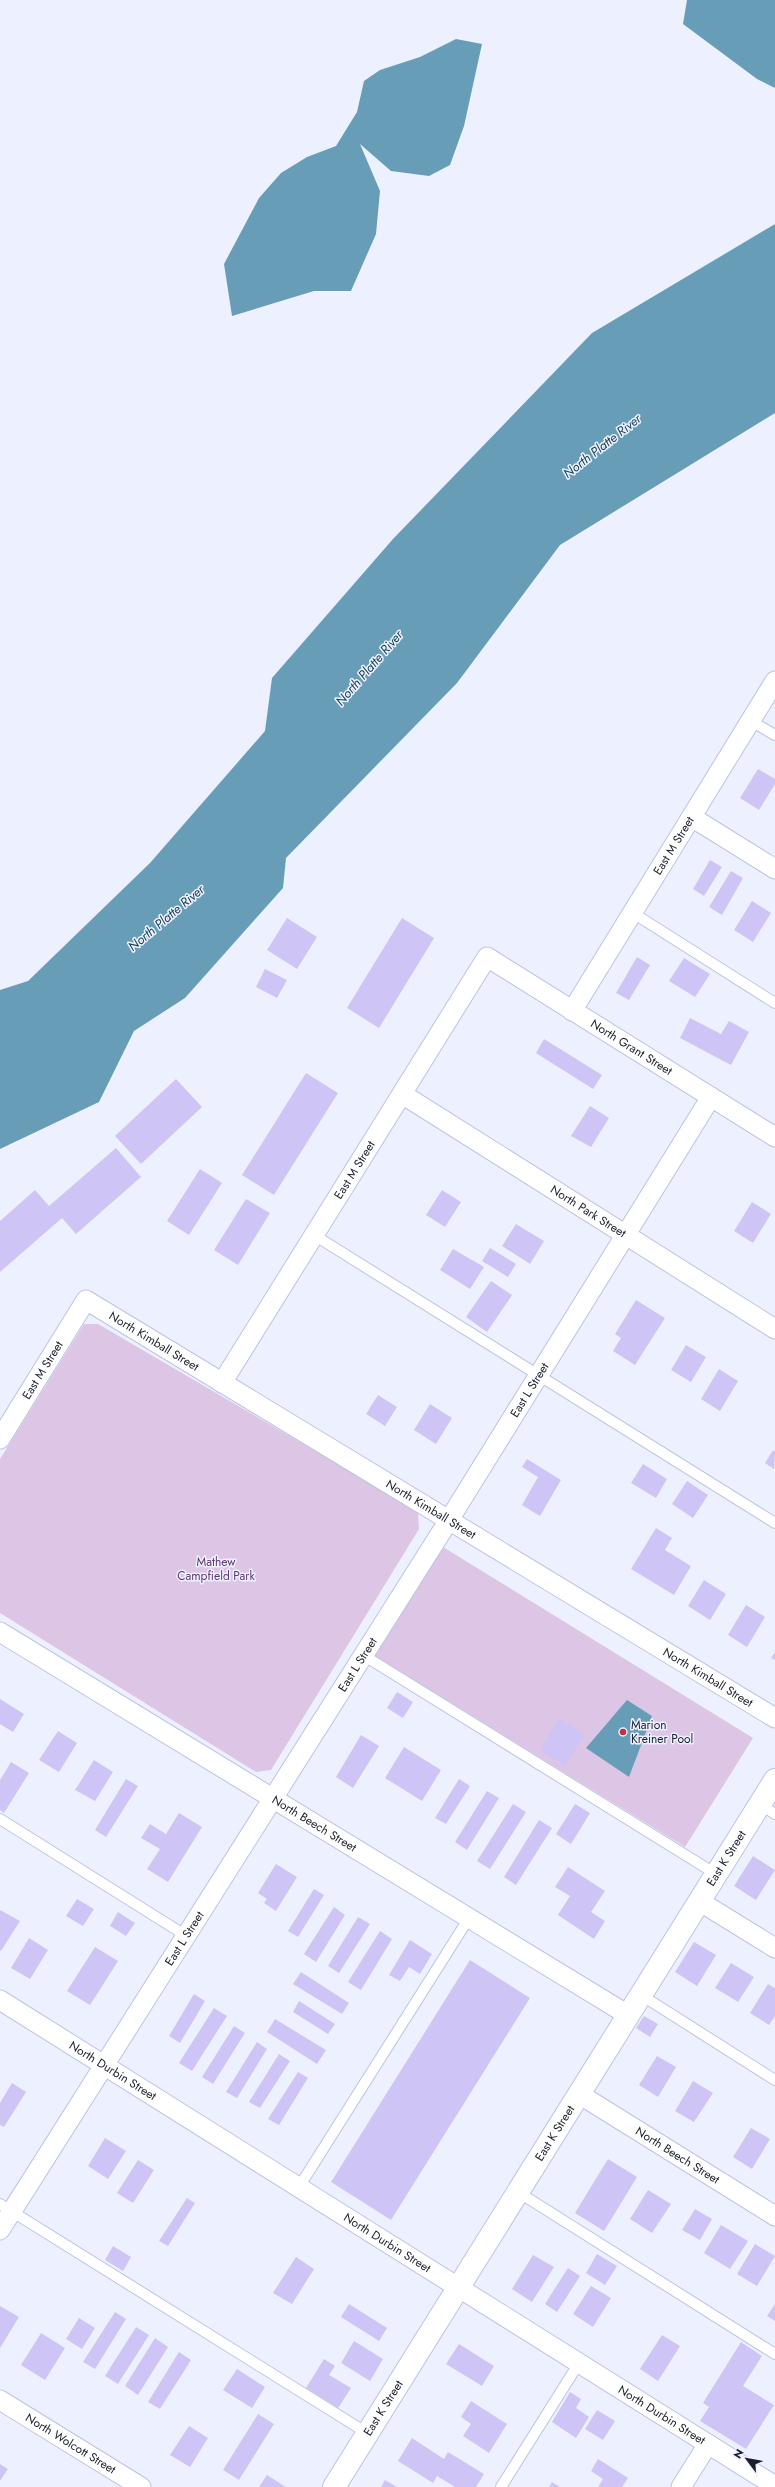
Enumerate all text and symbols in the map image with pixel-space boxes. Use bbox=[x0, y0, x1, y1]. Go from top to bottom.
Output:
water label: North Platte River bbox=[559, 409, 646, 483]
water label: North Platte River bbox=[331, 626, 408, 710]
street label: East M Street bbox=[649, 813, 699, 878]
water label: North Platte River bbox=[124, 880, 209, 956]
street label: North Grant Street bbox=[587, 1015, 676, 1080]
street label: East M Street bbox=[330, 1137, 380, 1203]
street label: North Park Street bbox=[547, 1181, 630, 1242]
street label: North Kimball Street bbox=[106, 1307, 203, 1376]
street label: East M Street bbox=[18, 1337, 68, 1403]
street label: East L Street bbox=[506, 1359, 553, 1421]
street label: North Kimball Street bbox=[383, 1475, 480, 1544]
park label: Mathew Campfield Park bbox=[177, 1553, 255, 1585]
street label: East L Street bbox=[334, 1634, 382, 1695]
street label: North Kimball Street bbox=[660, 1643, 757, 1712]
place label: Marion Kreiner Pool bbox=[631, 1716, 693, 1748]
marker: Marion Kreiner Pool bbox=[618, 1727, 628, 1737]
street label: North Beech Street bbox=[268, 1791, 360, 1856]
street label: East K Street bbox=[702, 1827, 750, 1890]
street label: East L Street bbox=[160, 1908, 208, 1969]
street label: North Durbin Street bbox=[66, 2036, 160, 2105]
street label: East K Street bbox=[530, 2102, 579, 2165]
street label: North Beech Street bbox=[632, 2122, 723, 2188]
street label: North Durbin Street bbox=[340, 2209, 434, 2277]
street label: East K Street bbox=[359, 2377, 408, 2439]
street label: North Durbin Street bbox=[615, 2381, 709, 2449]
street label: North Wolcott Street bbox=[22, 2409, 119, 2478]
north arrow bbox=[727, 2439, 767, 2479]
text: N bbox=[729, 2446, 748, 2462]

